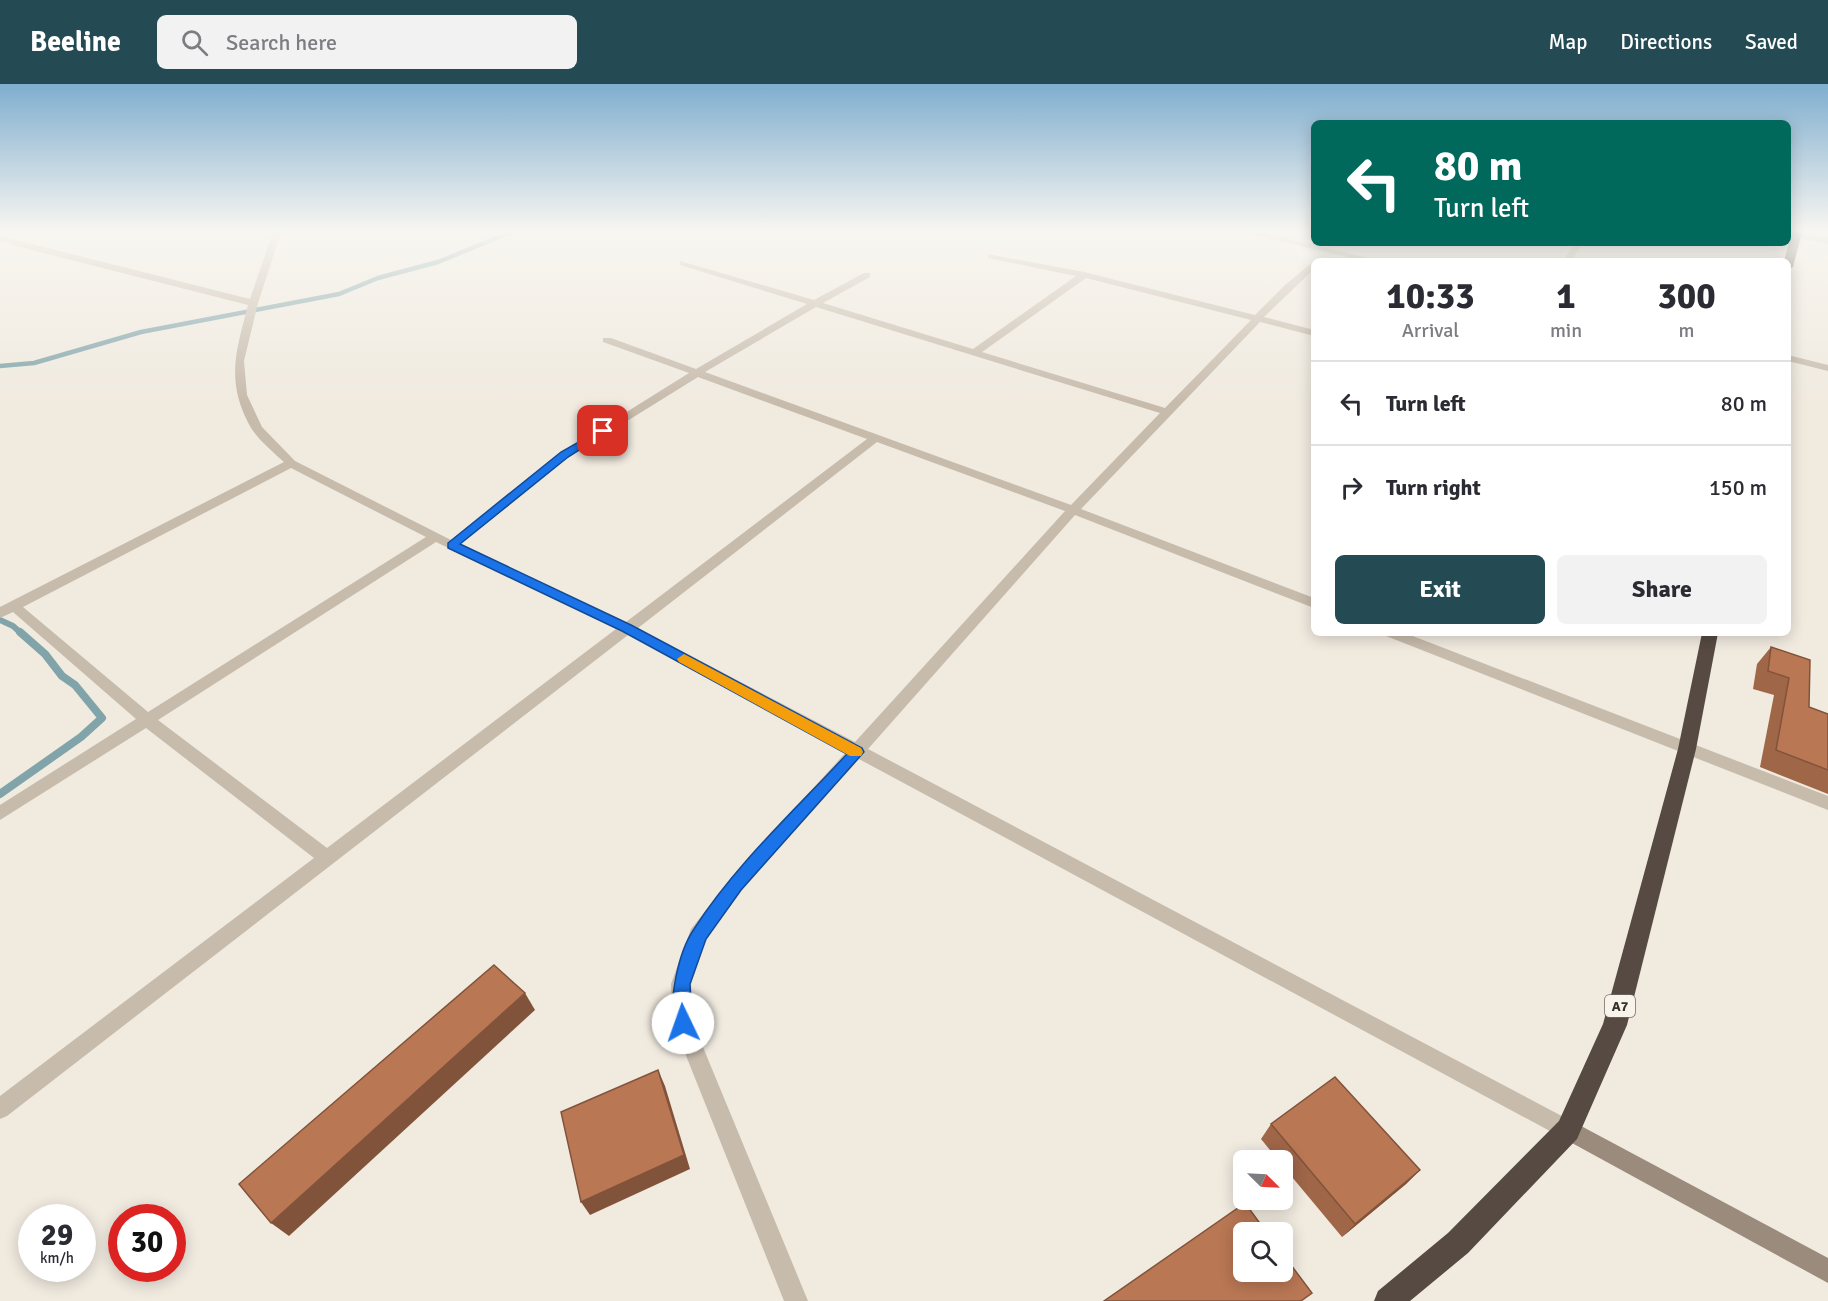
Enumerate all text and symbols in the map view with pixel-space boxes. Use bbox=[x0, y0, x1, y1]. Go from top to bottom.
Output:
search box bbox=[157, 15, 577, 69]
text: Beeline bbox=[30, 25, 121, 59]
icon: search bbox=[178, 26, 211, 59]
text: Search here bbox=[226, 29, 337, 56]
text: Map bbox=[1549, 29, 1587, 55]
text: Directions bbox=[1620, 29, 1712, 55]
text: Saved bbox=[1745, 29, 1798, 55]
text: 80 m bbox=[1434, 141, 1523, 192]
icon: left bbox=[1335, 144, 1413, 222]
text: Turn left bbox=[1434, 192, 1529, 225]
text: 10:33 bbox=[1386, 274, 1475, 319]
text: 1 bbox=[1556, 274, 1576, 319]
text: 300 bbox=[1657, 274, 1716, 319]
text: Arrival bbox=[1402, 318, 1459, 343]
text: min bbox=[1550, 318, 1582, 343]
text: m bbox=[1679, 318, 1695, 343]
icon: left bbox=[1335, 387, 1368, 420]
text: Turn left bbox=[1386, 390, 1466, 417]
text: 80 m bbox=[1721, 390, 1767, 417]
pin bbox=[577, 405, 628, 456]
icon: arrive bbox=[586, 414, 619, 447]
icon: right bbox=[1335, 471, 1368, 504]
text: Turn right bbox=[1386, 474, 1481, 501]
text: 150 m bbox=[1709, 474, 1767, 501]
button: Exit bbox=[1335, 555, 1545, 624]
button: Share bbox=[1557, 555, 1767, 624]
position arrow bbox=[651, 991, 715, 1055]
road number: A7 bbox=[1605, 995, 1635, 1017]
north arrow bbox=[1233, 1150, 1293, 1210]
map controls bbox=[1233, 1150, 1293, 1282]
speed limit sign: 30 bbox=[108, 1204, 186, 1282]
text: 29 bbox=[41, 1217, 73, 1254]
button: search bbox=[1233, 1222, 1293, 1282]
text: km/h bbox=[40, 1249, 74, 1267]

